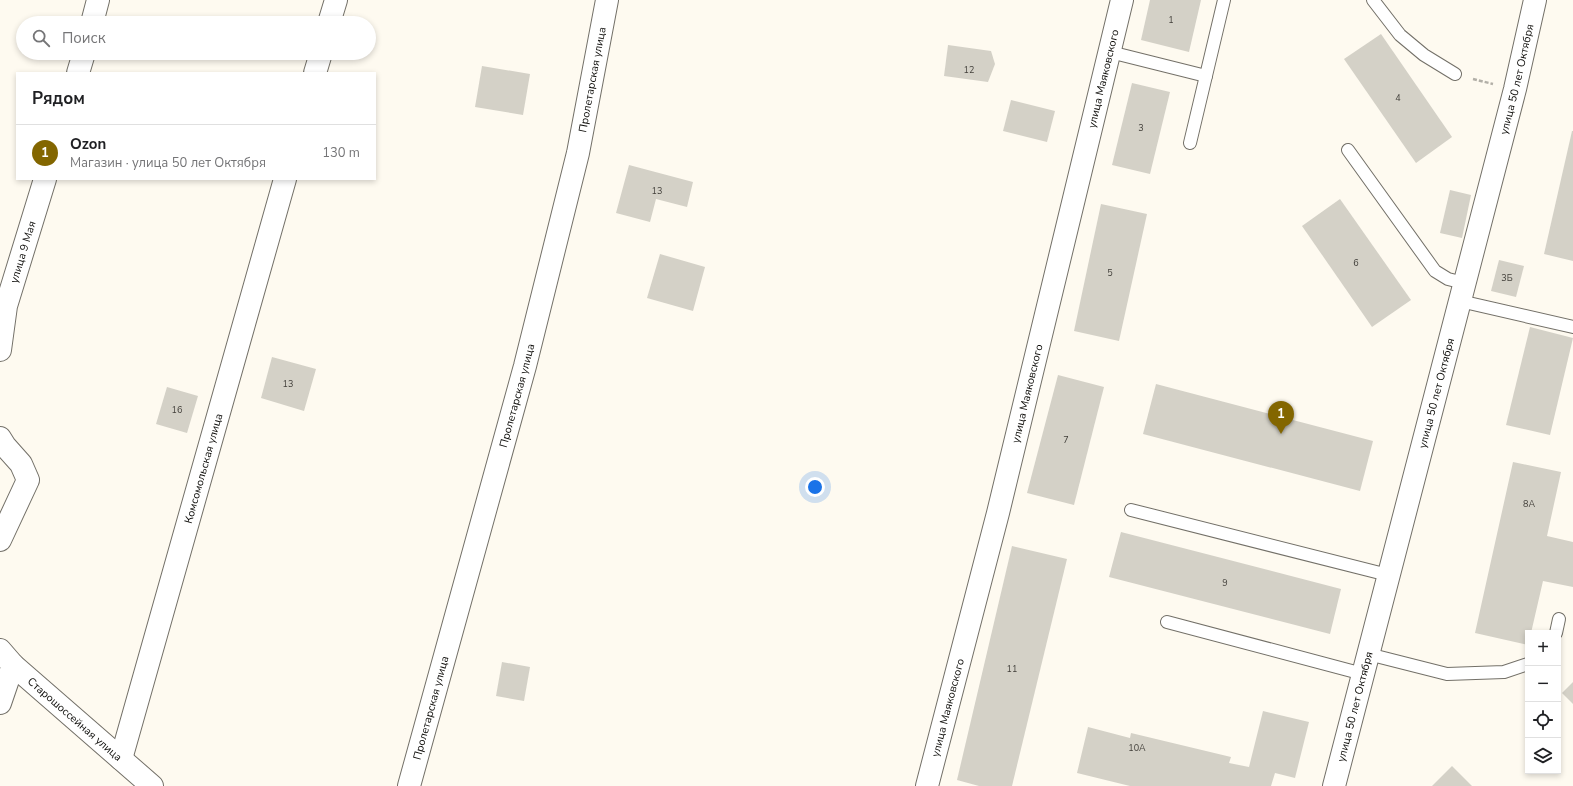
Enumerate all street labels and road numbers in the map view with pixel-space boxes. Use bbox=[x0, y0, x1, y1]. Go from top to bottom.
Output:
street label: улица 50 лет Октября bbox=[1496, 22, 1537, 136]
street label: Пролетарская улица bbox=[575, 25, 609, 134]
street label: улица Маяковского bbox=[1084, 28, 1122, 130]
street label: улица 9 Мая bbox=[6, 219, 39, 285]
street label: улица 50 лет Октября bbox=[1415, 336, 1458, 450]
street label: Пролетарская улица bbox=[495, 342, 538, 449]
street label: улица Маяковского bbox=[1008, 343, 1046, 444]
street label: Комсомольская улица bbox=[180, 411, 226, 525]
street label: улица 50 лет Октября bbox=[1333, 650, 1376, 763]
street label: Пролетарская улица bbox=[409, 654, 452, 762]
street label: улица Маяковского bbox=[927, 657, 967, 758]
street label: Старошоссейная улица bbox=[25, 674, 125, 764]

